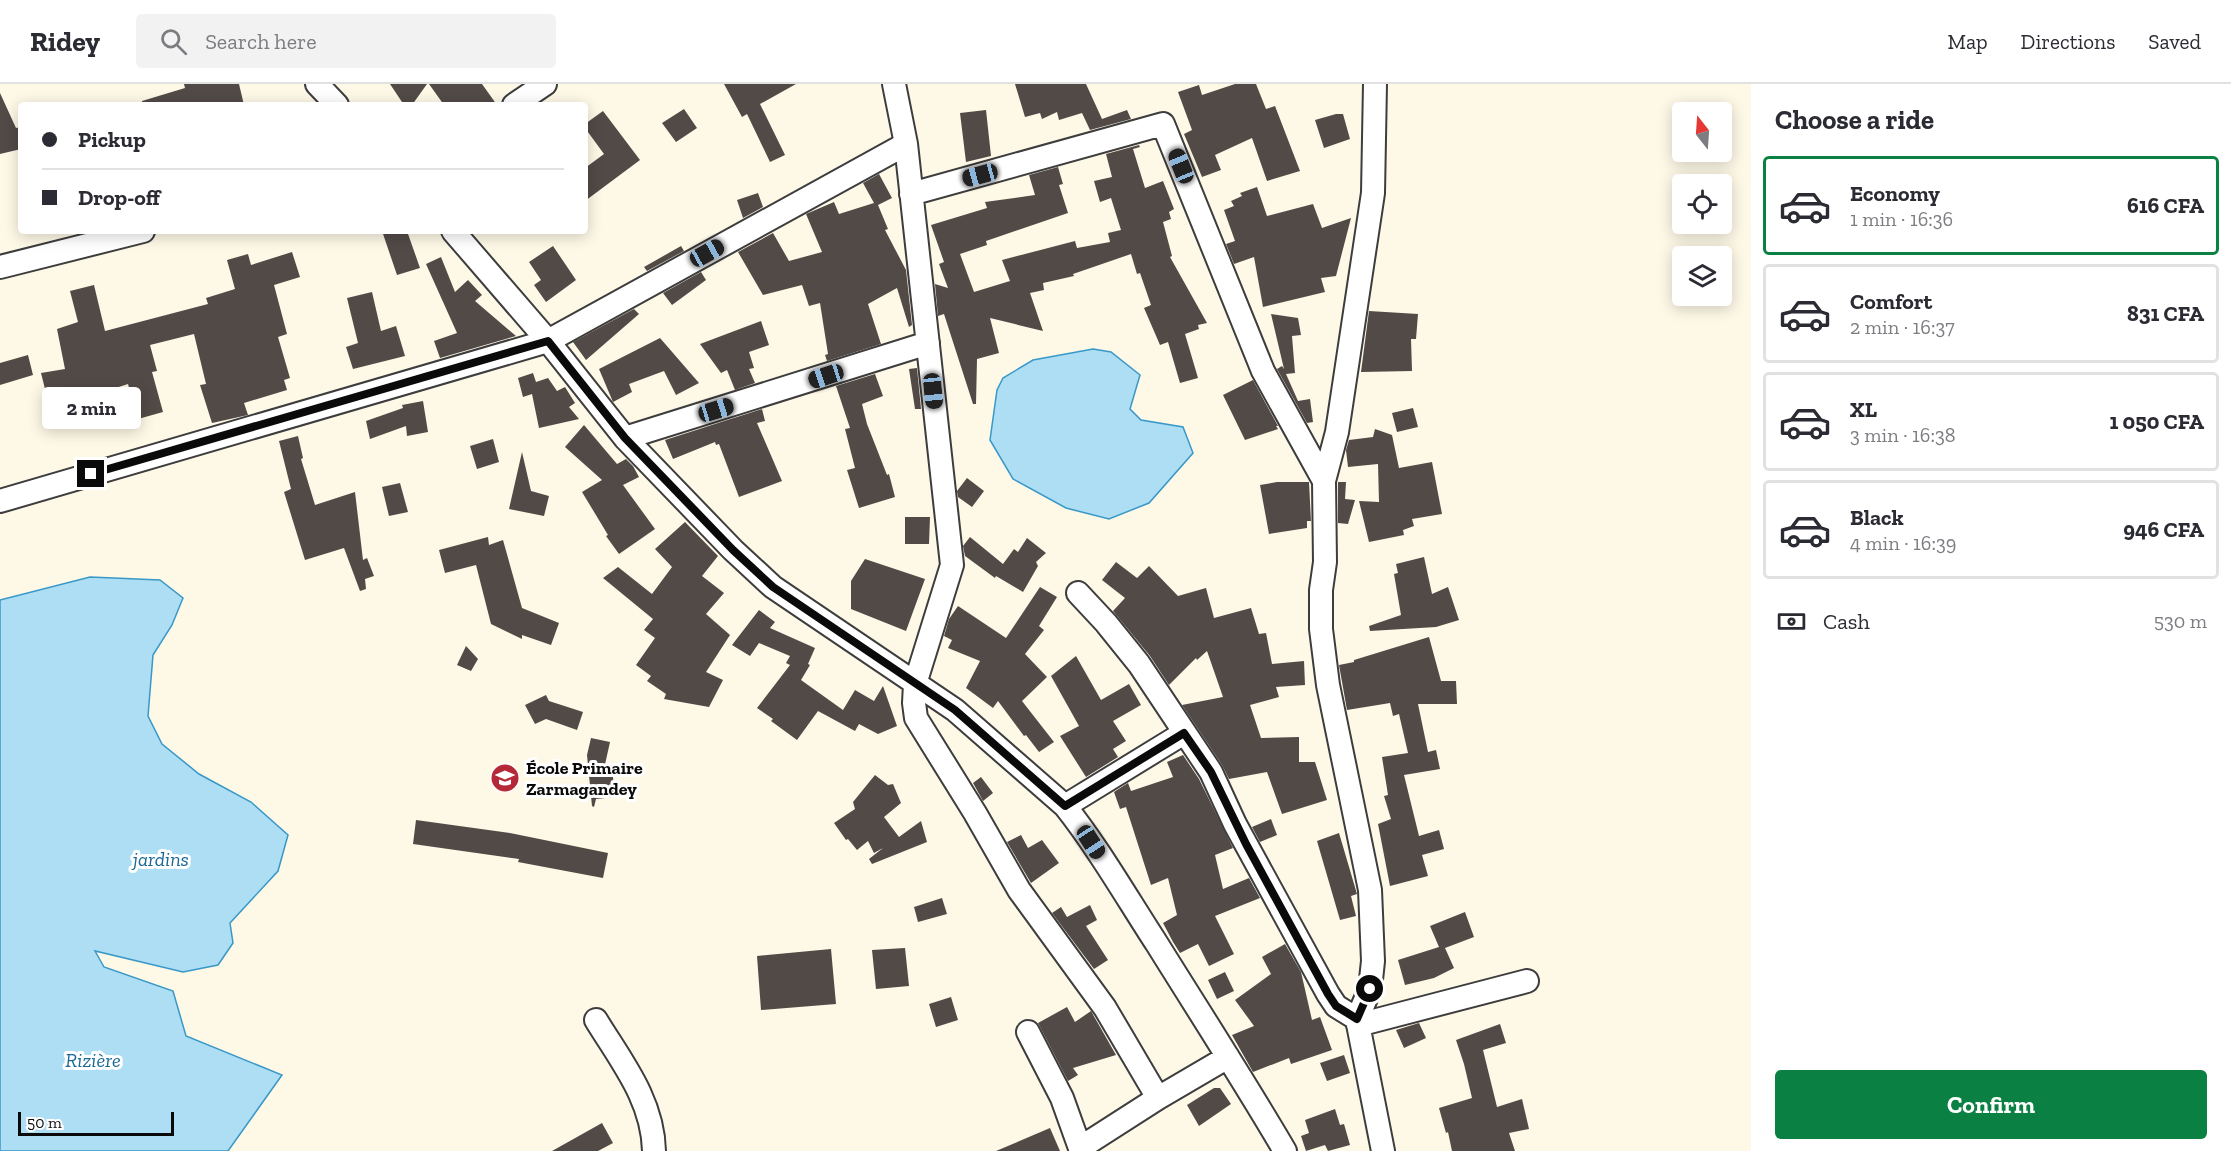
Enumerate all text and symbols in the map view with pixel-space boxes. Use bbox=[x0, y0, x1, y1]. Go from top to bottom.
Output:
search box bbox=[136, 14, 556, 68]
text: Ridey bbox=[30, 25, 100, 58]
icon: search bbox=[157, 25, 190, 58]
text: Search here bbox=[205, 28, 317, 55]
text: Map bbox=[1948, 29, 1988, 54]
text: Directions bbox=[2021, 29, 2115, 54]
text: Saved bbox=[2148, 29, 2201, 54]
north arrow bbox=[1672, 102, 1732, 162]
map controls bbox=[1672, 102, 1732, 306]
text: Choose a ride bbox=[1775, 104, 1934, 136]
text: Pickup bbox=[78, 126, 146, 153]
car bbox=[1166, 146, 1196, 186]
car bbox=[960, 162, 1000, 188]
button: locate bbox=[1672, 174, 1732, 234]
icon: car bbox=[1778, 179, 1832, 233]
text: Economy bbox=[1850, 180, 1940, 207]
text: Drop-off bbox=[78, 184, 160, 211]
text: 616 CFA bbox=[2127, 192, 2204, 219]
text: 1 min · 16:36 bbox=[1850, 207, 1953, 231]
car bbox=[687, 236, 727, 270]
button: layers bbox=[1672, 246, 1732, 306]
icon: car bbox=[1778, 287, 1832, 341]
text: Comfort bbox=[1850, 288, 1932, 315]
text: 831 CFA bbox=[2127, 300, 2204, 327]
text: 2 min · 16:37 bbox=[1850, 315, 1955, 339]
car bbox=[806, 362, 846, 390]
car bbox=[922, 372, 944, 410]
callout: 2 min bbox=[42, 387, 140, 429]
icon: car bbox=[1778, 395, 1832, 449]
text: 2 min bbox=[67, 396, 116, 420]
car bbox=[696, 396, 736, 424]
text: XL bbox=[1850, 396, 1877, 423]
text: 1 050 CFA bbox=[2110, 408, 2204, 435]
text: 3 min · 16:38 bbox=[1850, 423, 1955, 447]
route end bbox=[77, 460, 104, 487]
icon: car bbox=[1778, 503, 1832, 557]
text: Black bbox=[1850, 504, 1904, 531]
text: 946 CFA bbox=[2123, 516, 2204, 543]
text: 4 min · 16:39 bbox=[1850, 531, 1956, 555]
icon: cash bbox=[1775, 605, 1808, 638]
text: Cash bbox=[1823, 608, 1870, 635]
text: 530 m bbox=[2154, 609, 2207, 633]
place label: École Primaire Zarmagandey bbox=[526, 757, 643, 800]
school or university icon: École Primaire Zarmagandey bbox=[489, 762, 521, 794]
car bbox=[1074, 822, 1108, 862]
water label: jardins bbox=[131, 847, 189, 871]
route start bbox=[1356, 975, 1383, 1002]
water label: Rizière bbox=[65, 1048, 121, 1072]
button: Confirm bbox=[1775, 1070, 2207, 1139]
scale bar bbox=[18, 1109, 174, 1136]
text: 50 m bbox=[27, 1113, 62, 1132]

